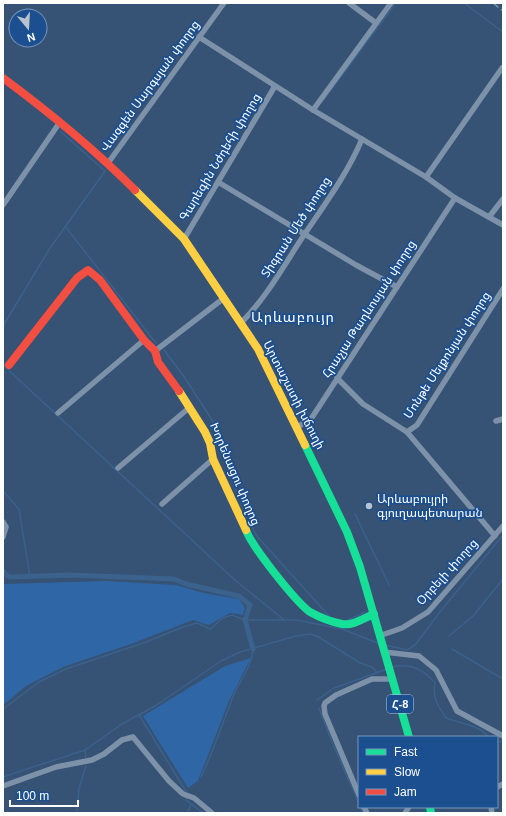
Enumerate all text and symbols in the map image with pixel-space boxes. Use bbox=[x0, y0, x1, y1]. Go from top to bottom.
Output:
north arrow bbox=[8, 8, 48, 48]
street label: Վազգեն Սարգսյան փողոց bbox=[98, 18, 202, 154]
text: N bbox=[25, 31, 37, 44]
street label: Գարեգին Նժդեհի փողոց bbox=[176, 91, 264, 223]
street label: Տիգրան Մեծ փողոց bbox=[258, 174, 334, 280]
street label: Հրաչյա Թադևոսյան փողոց bbox=[319, 238, 419, 380]
street label: Մոնթե Մելքոնյան փողոց bbox=[401, 289, 493, 421]
district label: Արևաբույր bbox=[251, 309, 335, 325]
street label: Արտաշատի խճուղի bbox=[260, 338, 328, 452]
street label: Խորենացու փողոց bbox=[207, 420, 263, 528]
place label: Արևաբույրի գյուղապետարան bbox=[377, 492, 483, 520]
marker: Արևաբույրի գյուղապետարան bbox=[364, 501, 374, 511]
street label: Օրբելի փողոց bbox=[414, 536, 480, 608]
road number: Հ-8 bbox=[387, 695, 413, 713]
legend bbox=[358, 736, 498, 808]
text: Fast bbox=[394, 745, 418, 759]
text: Slow bbox=[394, 765, 420, 779]
scale bar bbox=[10, 782, 78, 808]
text: Jam bbox=[394, 785, 417, 799]
text: 100 m bbox=[16, 789, 49, 803]

